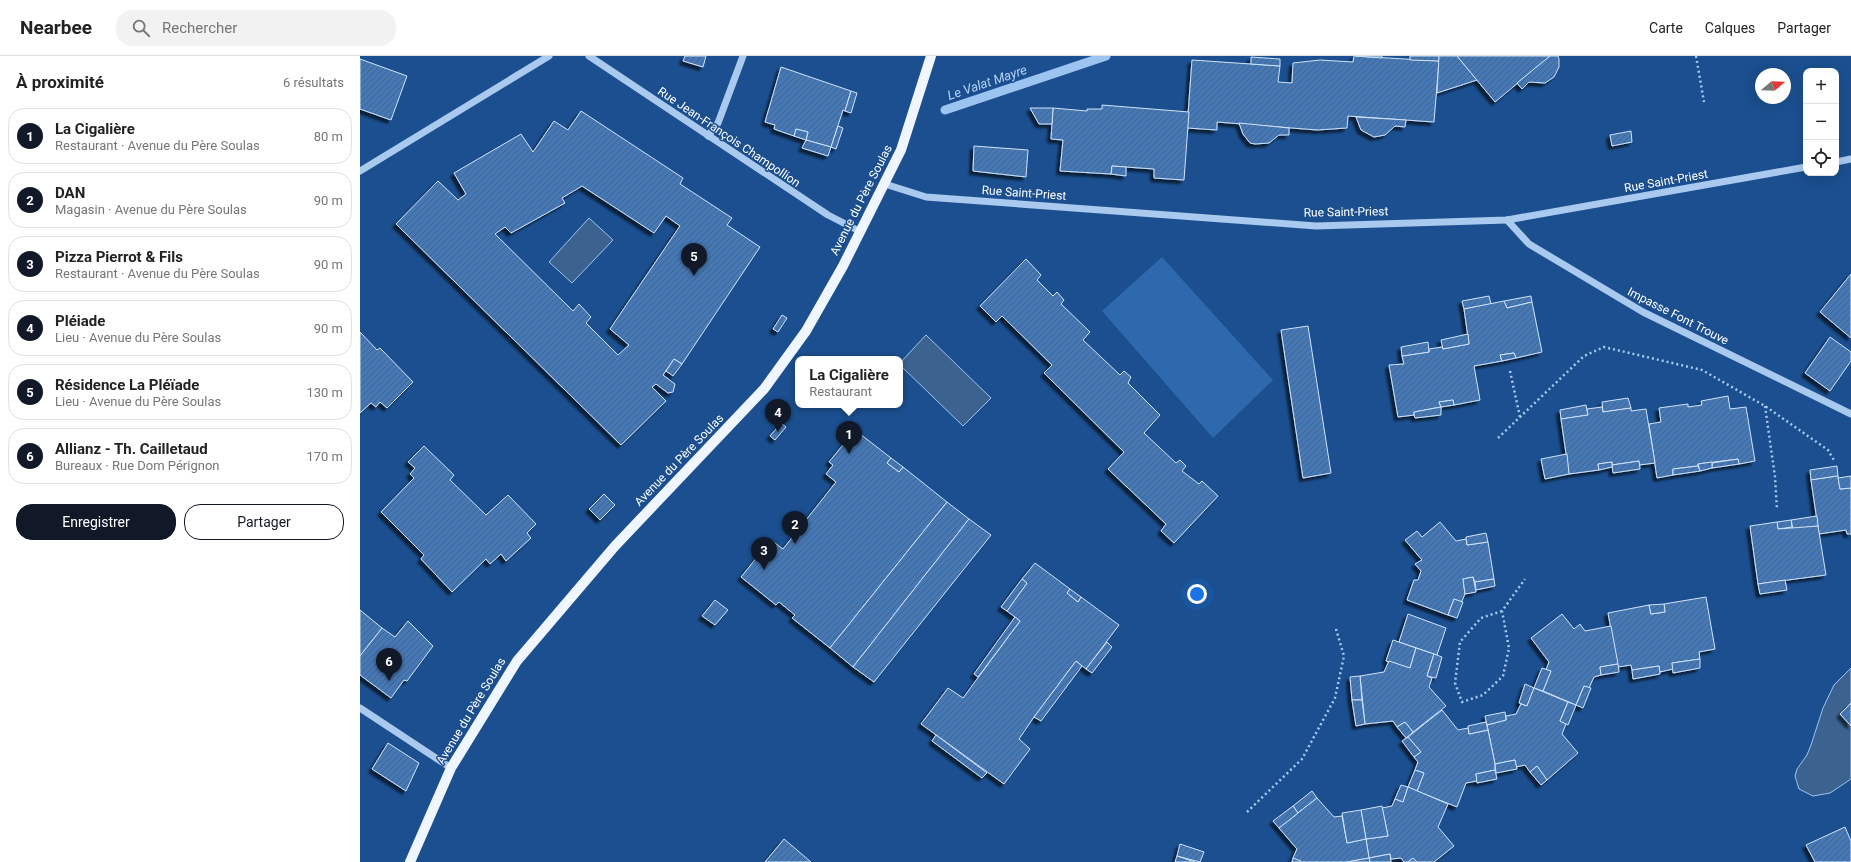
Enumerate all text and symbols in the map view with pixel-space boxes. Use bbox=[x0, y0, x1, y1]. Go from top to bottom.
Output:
search box bbox=[116, 10, 396, 46]
text: Nearbee bbox=[20, 16, 92, 39]
icon: search bbox=[130, 17, 152, 39]
text: Rechercher bbox=[162, 19, 237, 37]
text: Carte bbox=[1649, 20, 1683, 36]
text: Calques bbox=[1705, 20, 1755, 36]
text: Partager bbox=[1777, 20, 1831, 36]
water label: Le Valat Mayre bbox=[945, 62, 1029, 103]
north arrow bbox=[1755, 68, 1791, 104]
map controls bbox=[1803, 68, 1839, 176]
button: + bbox=[1803, 68, 1839, 104]
text: À proximité bbox=[16, 72, 104, 92]
text: 6 résultats bbox=[283, 75, 344, 90]
street label: Rue Jean-François Champollion bbox=[655, 84, 803, 190]
button: − bbox=[1803, 104, 1839, 140]
text: La Cigalière bbox=[55, 120, 135, 138]
text: 1 bbox=[26, 129, 34, 144]
text: 80 m bbox=[314, 129, 343, 144]
text: Restaurant · Avenue du Père Soulas bbox=[55, 138, 260, 153]
button: locate bbox=[1803, 140, 1839, 176]
street label: Avenue du Père Soulas bbox=[827, 142, 895, 258]
street label: Rue Saint-Priest bbox=[1623, 167, 1709, 195]
street label: Rue Saint-Priest bbox=[981, 183, 1067, 203]
text: DAN bbox=[55, 184, 85, 202]
text: 2 bbox=[26, 193, 34, 208]
text: 90 m bbox=[314, 193, 343, 208]
text: Magasin · Avenue du Père Soulas bbox=[55, 202, 247, 217]
street label: Rue Saint-Priest bbox=[1303, 204, 1389, 220]
pin: 5 bbox=[681, 243, 707, 276]
text: Pizza Pierrot & Fils bbox=[55, 248, 183, 266]
text: 3 bbox=[26, 257, 34, 272]
text: 90 m bbox=[314, 257, 343, 272]
text: Restaurant · Avenue du Père Soulas bbox=[55, 266, 260, 281]
street label: Impasse Font Trouve bbox=[1625, 284, 1731, 348]
text: Pléiade bbox=[55, 312, 105, 330]
text: 4 bbox=[26, 321, 34, 336]
text: 90 m bbox=[314, 321, 343, 336]
text: Lieu · Avenue du Père Soulas bbox=[55, 330, 221, 345]
popup bbox=[795, 356, 903, 408]
text: La Cigalière bbox=[809, 366, 889, 384]
text: Résidence La Pléïade bbox=[55, 376, 199, 394]
text: Restaurant bbox=[809, 384, 872, 399]
text: 5 bbox=[26, 385, 34, 400]
text: 130 m bbox=[306, 385, 343, 400]
text: Lieu · Avenue du Père Soulas bbox=[55, 394, 221, 409]
pin: 4 bbox=[765, 399, 791, 432]
street label: Avenue du Père Soulas bbox=[632, 411, 726, 509]
pin: 1 bbox=[836, 421, 862, 454]
text: Allianz - Th. Cailletaud bbox=[55, 440, 208, 458]
text: 6 bbox=[26, 449, 34, 464]
text: 170 m bbox=[306, 449, 343, 464]
text: Bureaux · Rue Dom Pérignon bbox=[55, 458, 220, 473]
button: Enregistrer bbox=[16, 504, 176, 540]
button: Partager bbox=[184, 504, 344, 540]
pin: 2 bbox=[782, 511, 808, 544]
pin: 3 bbox=[751, 537, 777, 570]
your location bbox=[1187, 584, 1207, 604]
pin: 6 bbox=[376, 648, 402, 681]
street label: Avenue du Père Soulas bbox=[434, 655, 508, 767]

